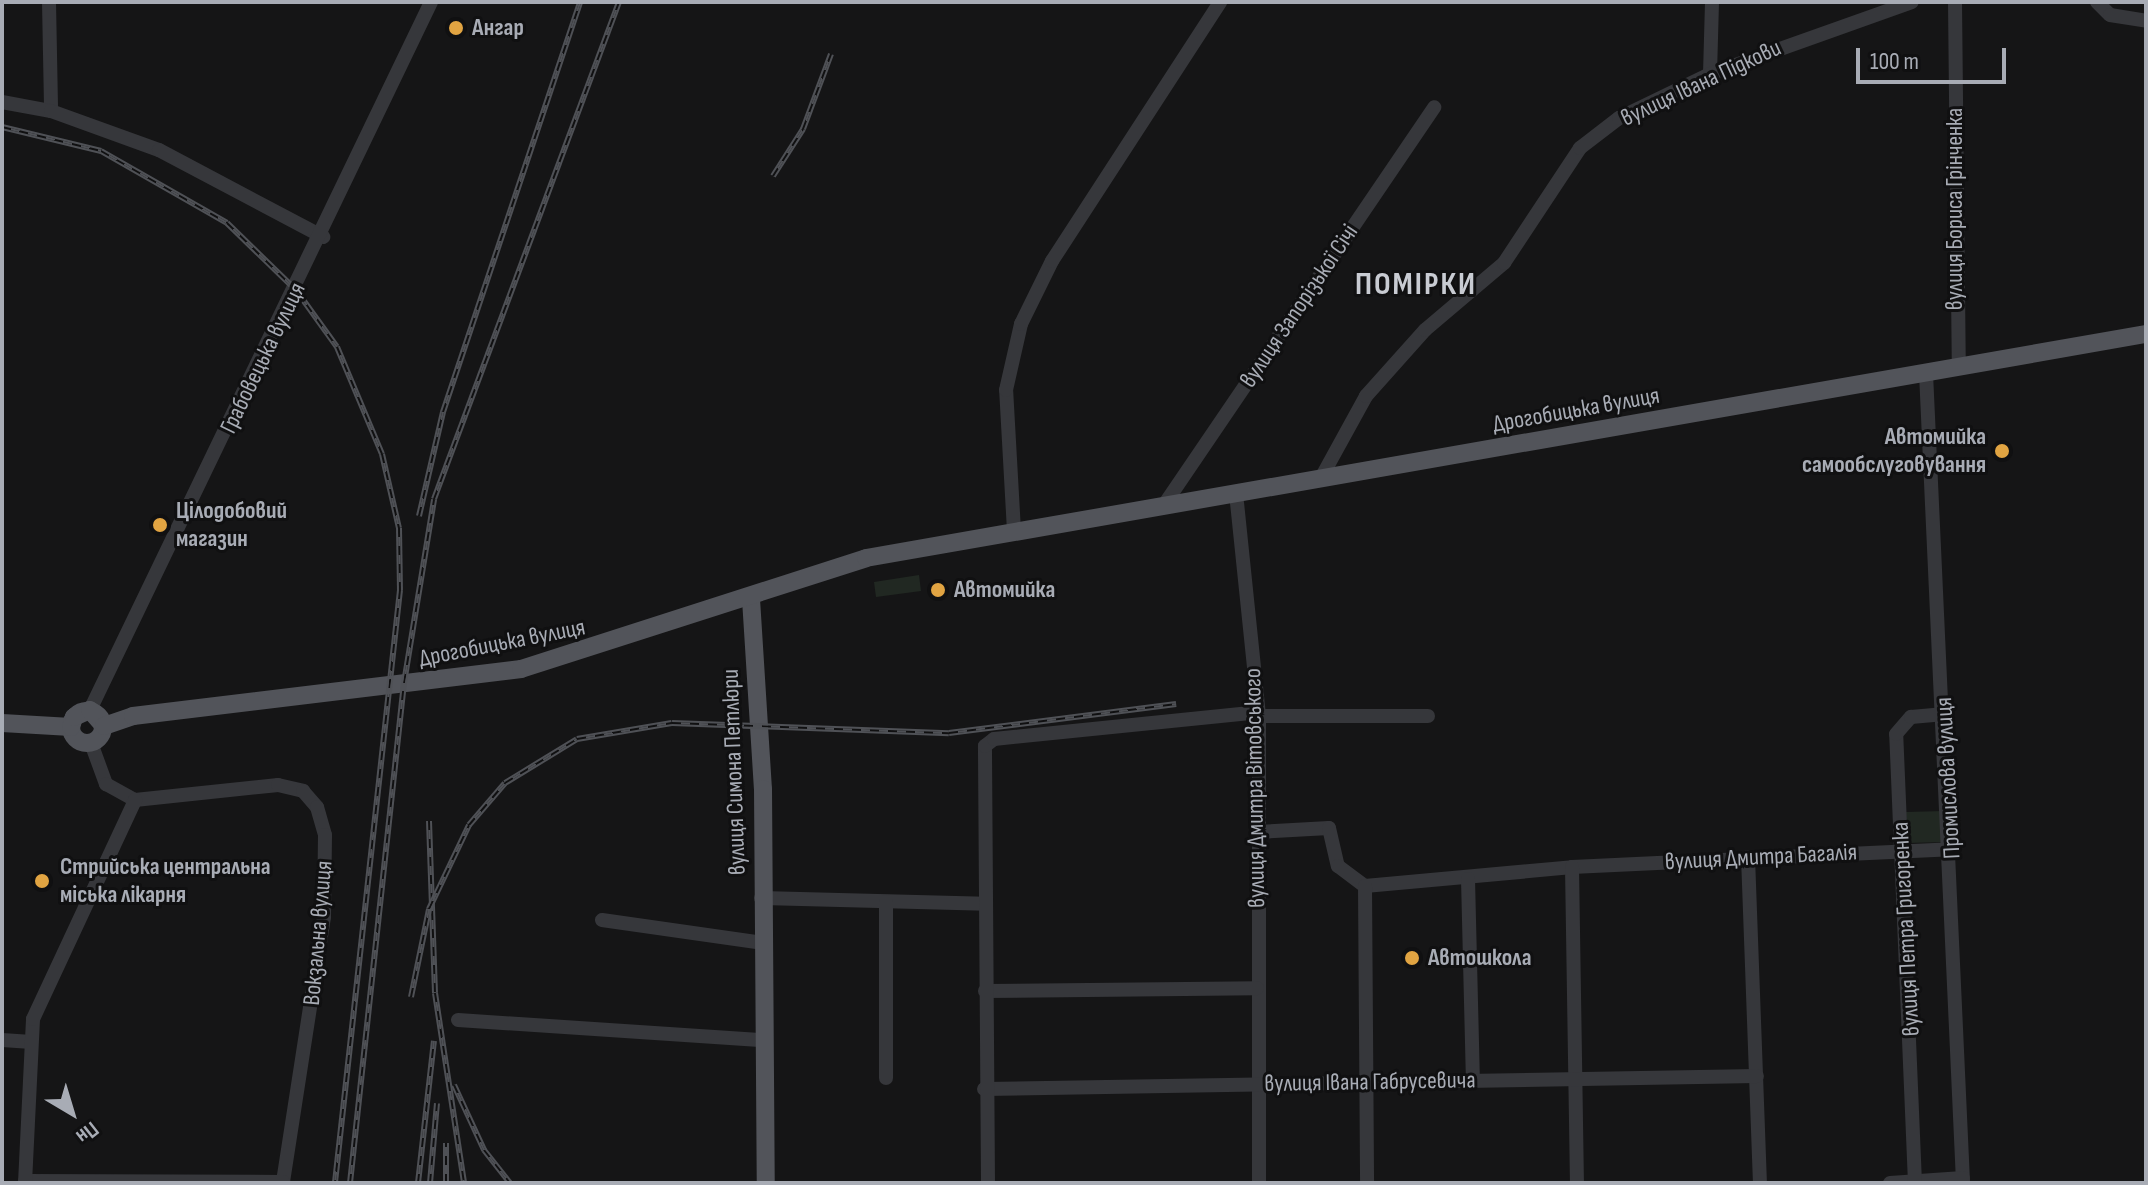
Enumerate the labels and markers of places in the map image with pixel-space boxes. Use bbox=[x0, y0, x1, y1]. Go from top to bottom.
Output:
place label: Ангар bbox=[472, 14, 524, 42]
marker: Ангар bbox=[447, 19, 465, 37]
place label: Автомийка самообслуговування bbox=[1802, 423, 1986, 479]
marker: Автомийка самообслуговування bbox=[1993, 442, 2011, 460]
place label: Цілодобовий магазин bbox=[176, 497, 287, 553]
marker: Цілодобовий магазин bbox=[151, 516, 169, 534]
place label: Автомийка bbox=[954, 576, 1055, 604]
marker: Автомийка bbox=[929, 581, 947, 599]
place label: Стрийська центральна міська лікарня bbox=[60, 853, 271, 909]
marker: Стрийська центральна міська лікарня bbox=[31, 870, 53, 892]
place label: Автошкола bbox=[1428, 944, 1532, 972]
marker: Автошкола bbox=[1403, 949, 1421, 967]

